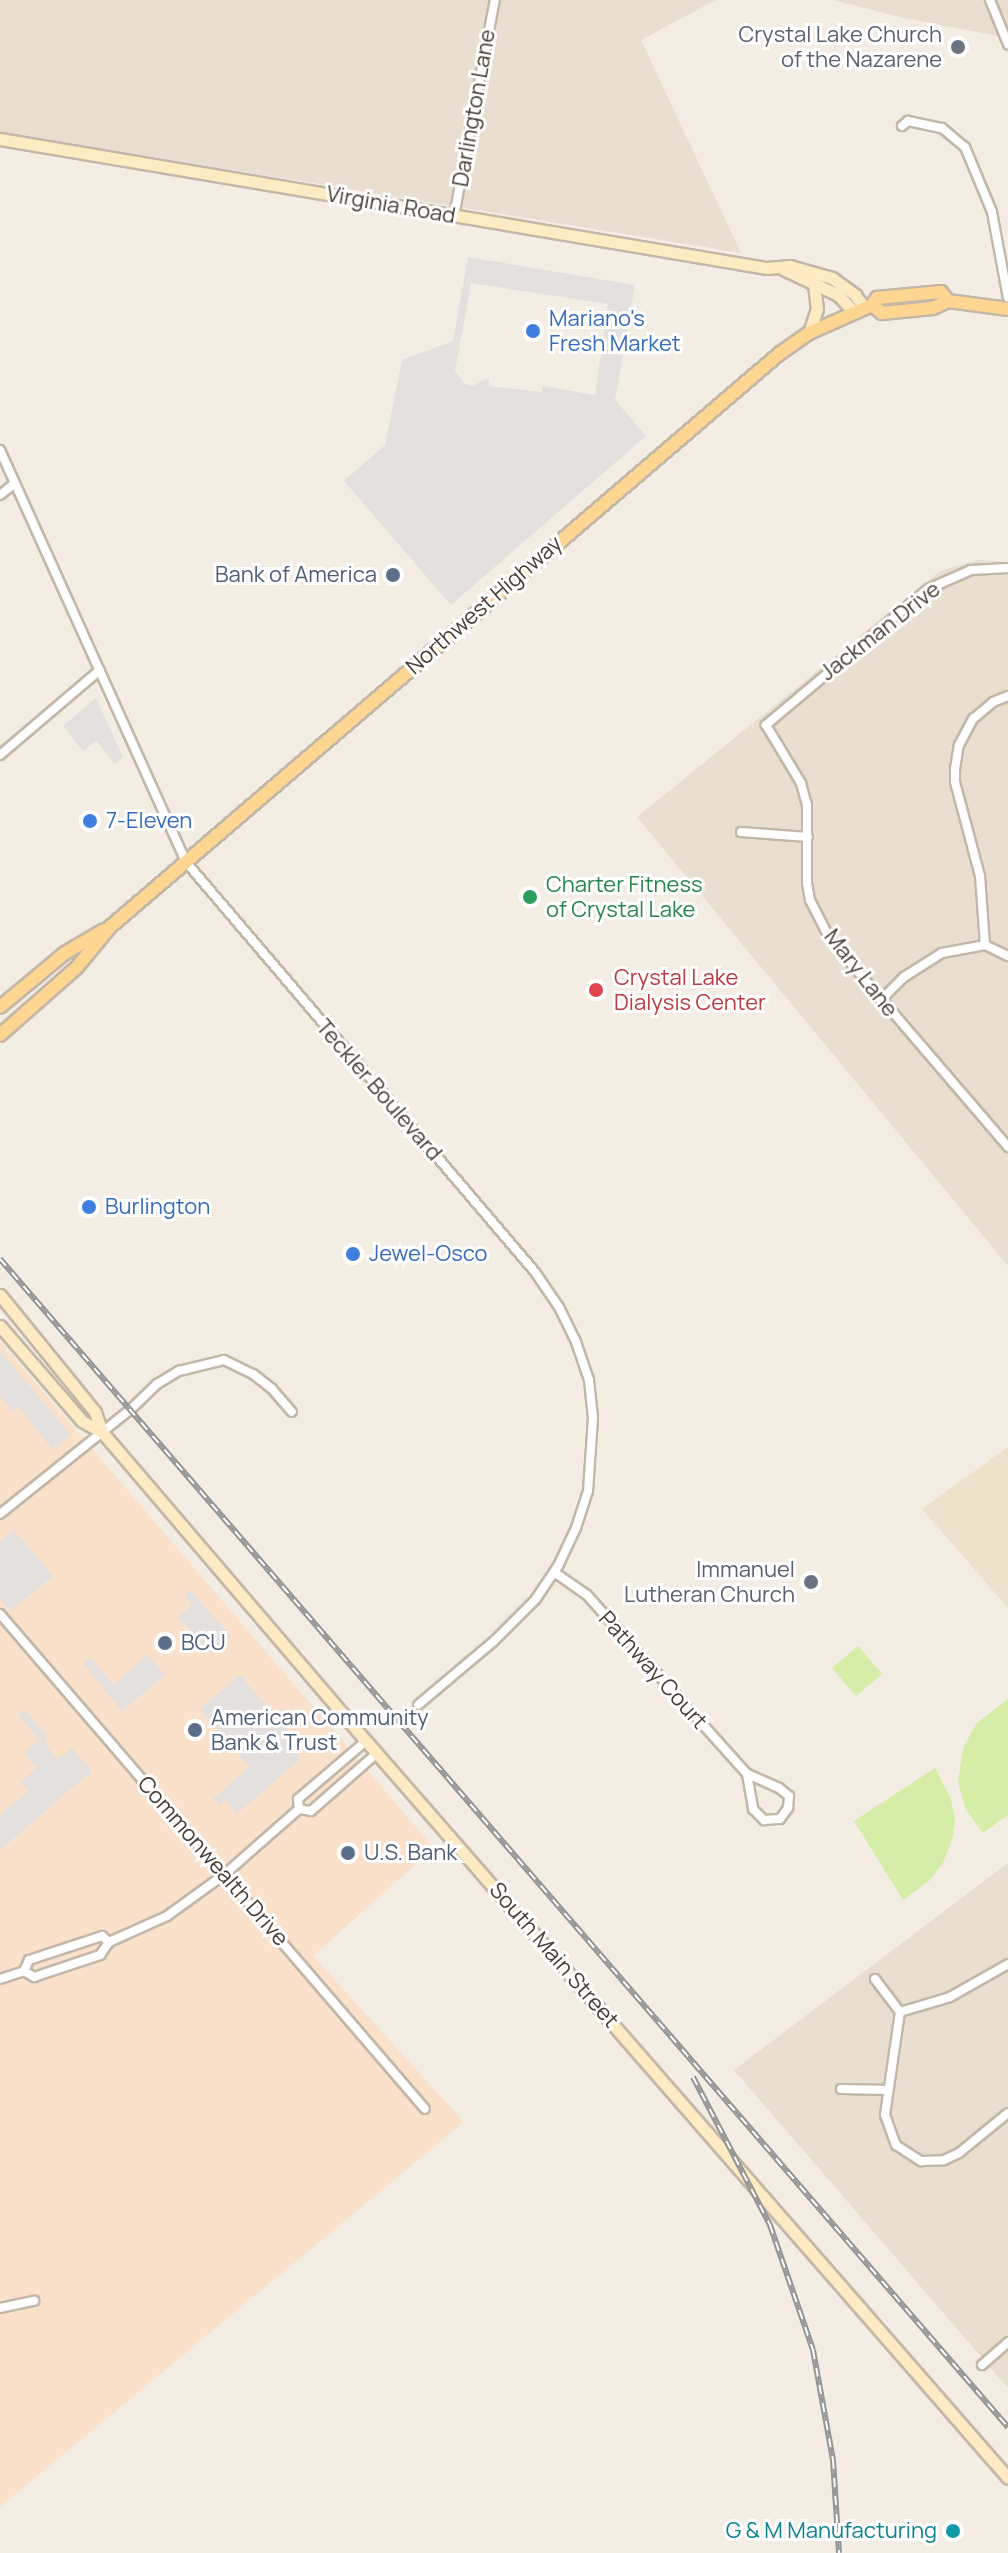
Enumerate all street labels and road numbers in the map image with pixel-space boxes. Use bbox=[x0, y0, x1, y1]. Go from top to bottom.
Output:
street label: Darlington Lane bbox=[447, 27, 501, 189]
street label: Virginia Road bbox=[324, 181, 458, 229]
street label: Northwest Highway bbox=[401, 530, 567, 680]
street label: Jackman Drive bbox=[815, 576, 945, 686]
street label: Mary Lane bbox=[819, 924, 903, 1022]
street label: Teckler Boulevard bbox=[311, 1014, 447, 1166]
street label: Pathway Court bbox=[593, 1606, 713, 1734]
street label: Commonwealth Drive bbox=[132, 1771, 294, 1951]
street label: South Main Street bbox=[484, 1877, 624, 2033]

